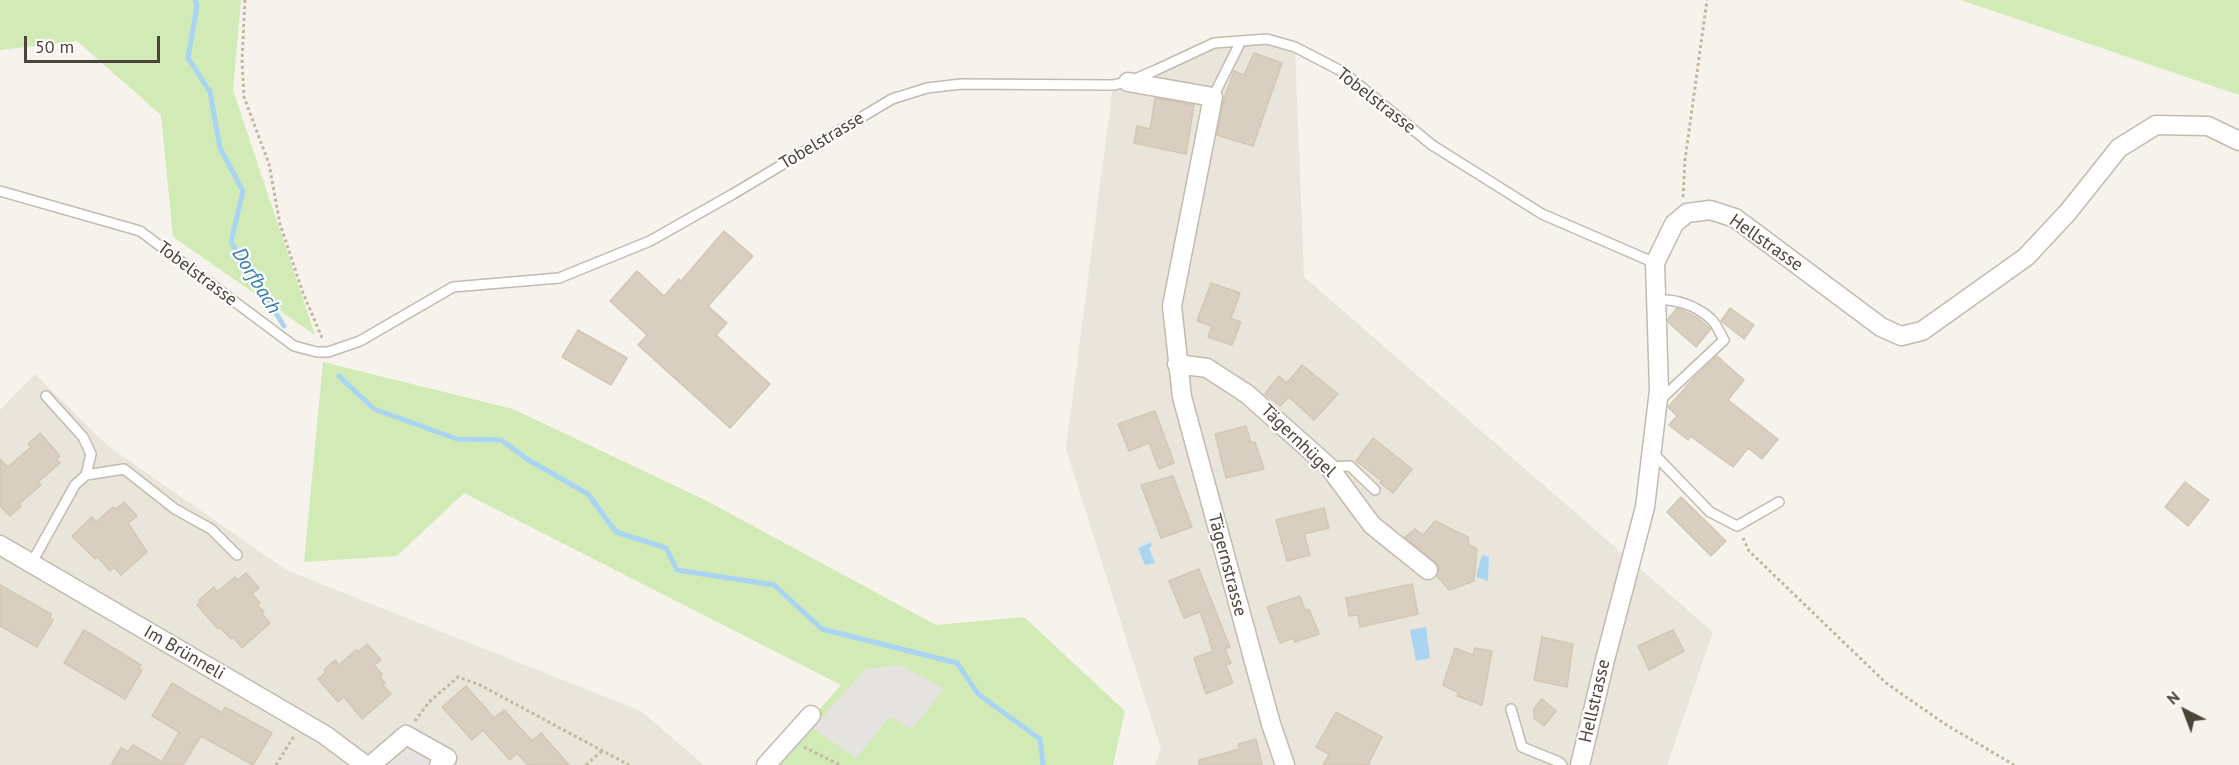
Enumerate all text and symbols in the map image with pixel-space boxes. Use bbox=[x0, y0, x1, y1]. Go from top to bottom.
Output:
scale bar bbox=[27, 24, 164, 62]
text: 50 m bbox=[35, 35, 74, 58]
street label: Tobelstrasse bbox=[1332, 63, 1420, 139]
street label: Tobelstrasse bbox=[776, 107, 868, 175]
street label: Hellstrasse bbox=[1725, 210, 1807, 276]
street label: Tobelstrasse bbox=[153, 237, 241, 311]
water label: Dorfbach bbox=[226, 243, 286, 319]
street label: Tägernhügel bbox=[1256, 400, 1340, 482]
street label: Tägernstrasse bbox=[1203, 511, 1251, 619]
street label: Im Brünneli bbox=[140, 621, 228, 685]
street label: Hellstrasse bbox=[1575, 657, 1615, 745]
north arrow bbox=[2155, 681, 2215, 741]
text: N bbox=[2162, 687, 2184, 709]

